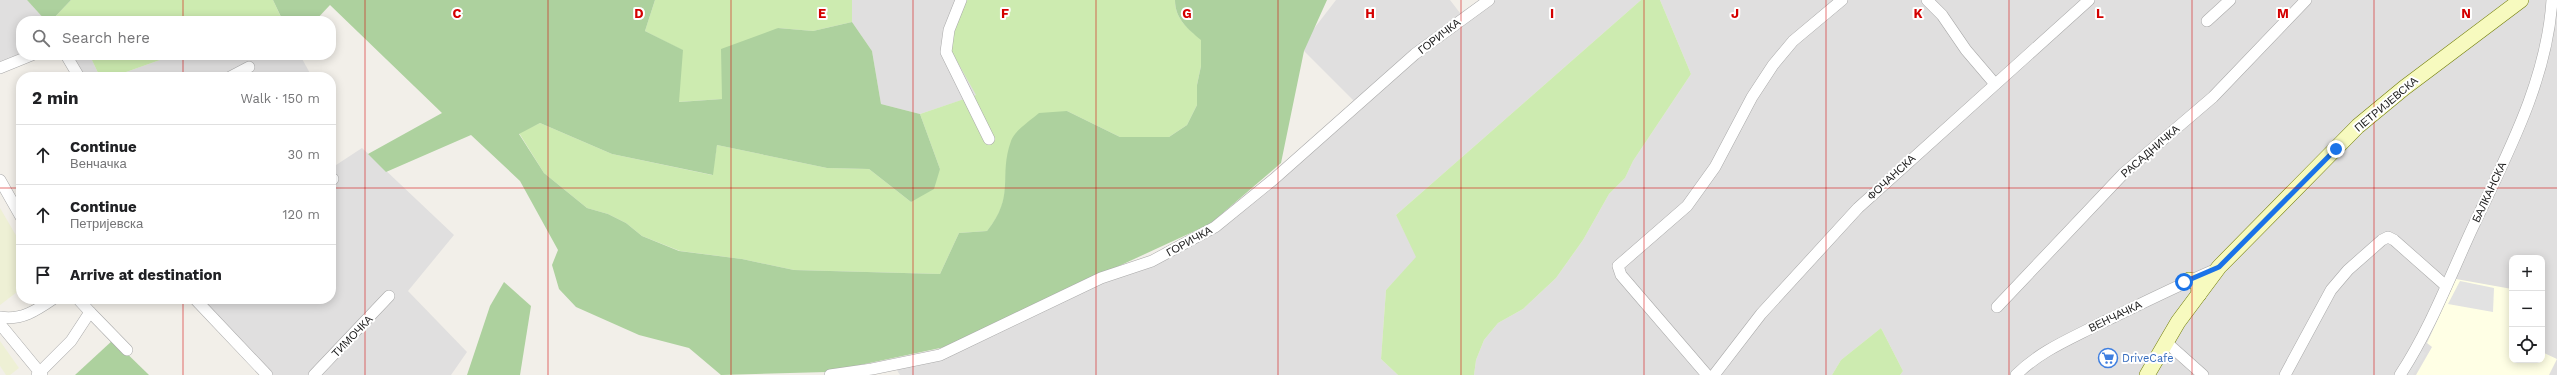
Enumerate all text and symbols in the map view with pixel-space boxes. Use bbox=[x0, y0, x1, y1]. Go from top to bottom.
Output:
text: C bbox=[453, 6, 462, 21]
text: D bbox=[634, 6, 644, 21]
text: E bbox=[818, 6, 826, 21]
text: F bbox=[1001, 6, 1009, 21]
text: G bbox=[1182, 6, 1192, 21]
text: H bbox=[1365, 6, 1375, 21]
text: I bbox=[1550, 6, 1554, 21]
text: J bbox=[1731, 6, 1739, 21]
text: K bbox=[1913, 6, 1923, 21]
text: L bbox=[2096, 6, 2104, 21]
text: M bbox=[2277, 6, 2289, 21]
text: N bbox=[2461, 6, 2471, 21]
street label: ГОРИЧКА bbox=[1416, 15, 1464, 57]
search box bbox=[16, 16, 336, 60]
icon: search bbox=[30, 27, 52, 49]
text: Search here bbox=[62, 29, 150, 47]
street label: ПЕТРИЈЕВСКА bbox=[2352, 74, 2421, 135]
text: 2 min bbox=[32, 88, 78, 108]
text: Walk · 150 m bbox=[241, 91, 320, 106]
street label: РАСАДНИЧКА bbox=[2118, 122, 2183, 180]
text: Continue bbox=[70, 138, 137, 156]
route end bbox=[2327, 140, 2345, 158]
icon: ahead bbox=[32, 144, 54, 166]
text: 30 m bbox=[288, 147, 320, 162]
street label: ФОЧАНСКА bbox=[1865, 151, 1919, 203]
text: Венчачка bbox=[70, 156, 127, 171]
street label: БАЛКАНСКА bbox=[2470, 159, 2509, 224]
text: Continue bbox=[70, 198, 137, 216]
icon: ahead bbox=[32, 204, 54, 226]
text: 120 m bbox=[282, 207, 320, 222]
text: Петријевска bbox=[70, 216, 143, 231]
street label: ГОРИЧКА bbox=[1164, 223, 1215, 259]
map controls bbox=[2509, 255, 2545, 363]
button: + bbox=[2509, 255, 2545, 291]
icon: arrive bbox=[32, 264, 54, 286]
text: Arrive at destination bbox=[70, 266, 222, 284]
route start bbox=[2175, 273, 2193, 291]
button: − bbox=[2509, 291, 2545, 327]
street label: ВЕНЧАЧКА bbox=[2087, 298, 2145, 335]
street label: ТИМОЧКА bbox=[329, 312, 376, 360]
button: locate bbox=[2509, 327, 2545, 363]
supermarket icon: DriveCafe bbox=[2097, 347, 2119, 369]
place label: DriveCafe bbox=[2122, 352, 2174, 365]

